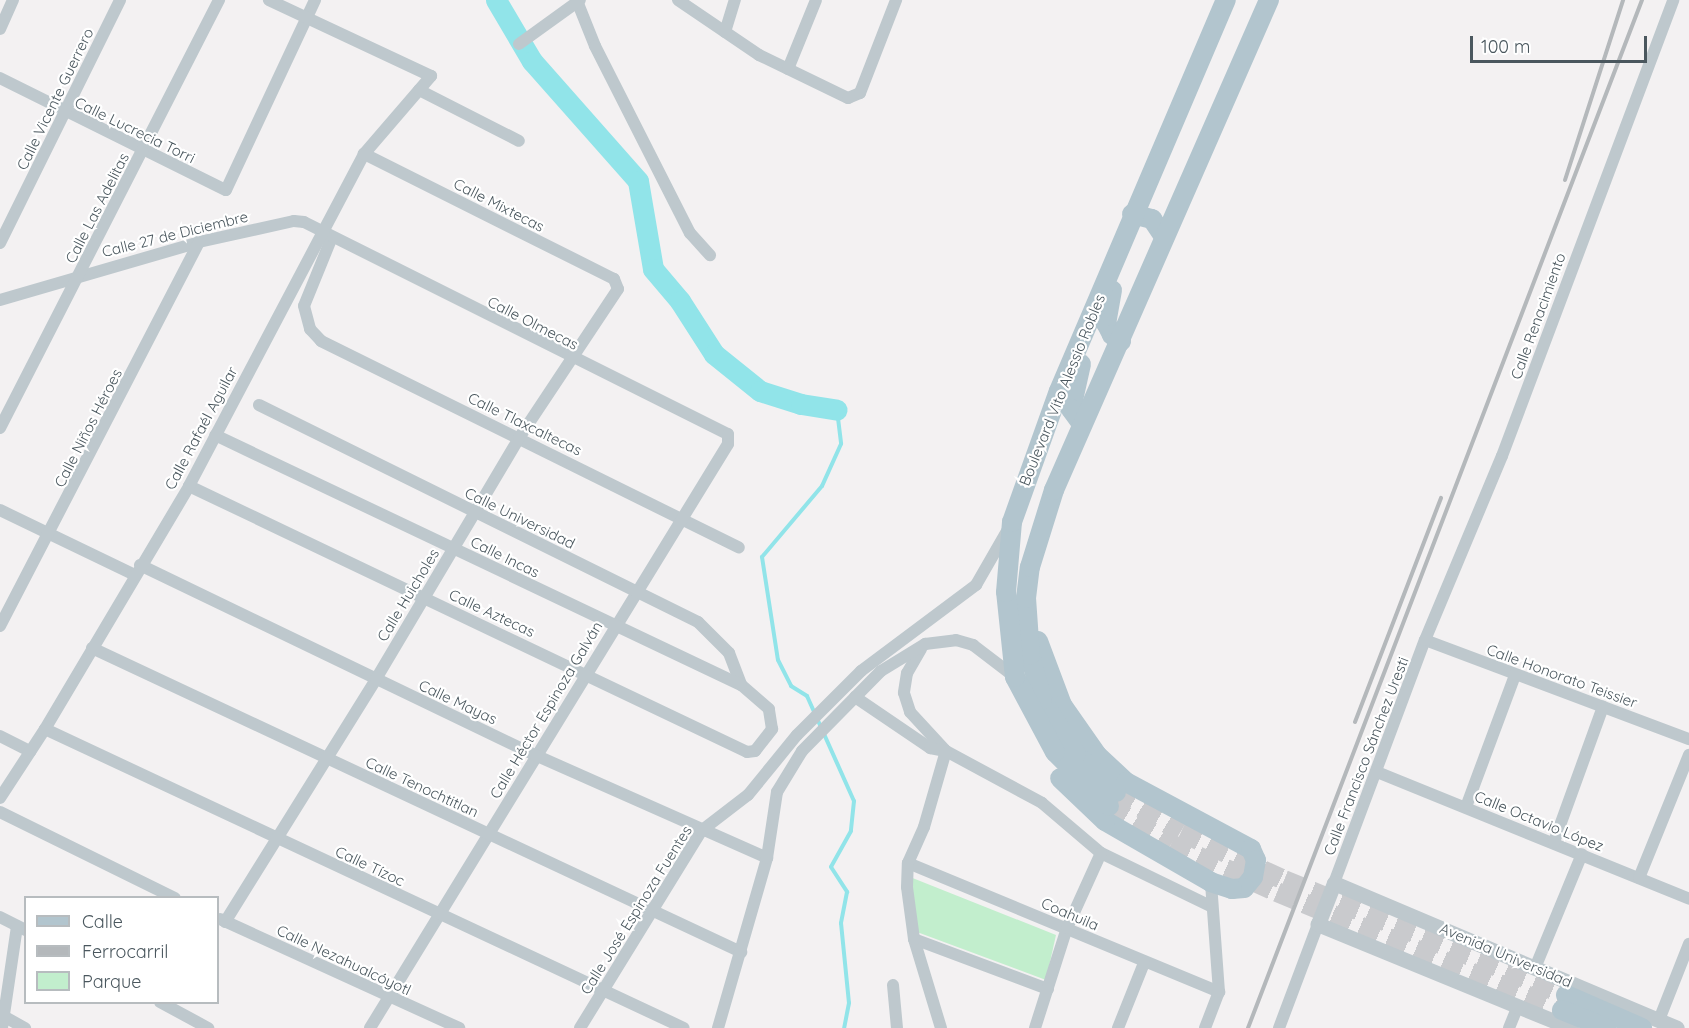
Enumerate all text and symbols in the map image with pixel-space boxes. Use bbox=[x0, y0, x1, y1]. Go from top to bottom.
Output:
scale bar bbox=[1473, 24, 1650, 62]
street label: Calle Vicente Guerrero bbox=[13, 25, 97, 173]
text: 100 m bbox=[1481, 35, 1530, 58]
street label: Calle Lucrecia Torri bbox=[72, 93, 198, 167]
street label: Calle Las Adelitas bbox=[61, 150, 133, 266]
street label: Calle Mixtecas bbox=[451, 174, 547, 236]
street label: Calle 27 de Diciembre bbox=[100, 207, 250, 261]
street label: Calle Renacimiento bbox=[1507, 250, 1569, 382]
street label: Calle Olmecas bbox=[485, 292, 581, 354]
street label: Boulevard Vito Alessio Robles bbox=[1015, 292, 1109, 488]
street label: Calle Rafaél Aguilar bbox=[161, 363, 241, 493]
street label: Calle Niños Héroes bbox=[50, 366, 126, 490]
street label: Calle Tlaxcaltecas bbox=[465, 389, 585, 459]
street label: Calle Universidad bbox=[462, 484, 578, 552]
street label: Calle Incas bbox=[468, 533, 542, 581]
street label: Calle Huicholes bbox=[373, 545, 443, 645]
street label: Calle Aztecas bbox=[446, 585, 538, 641]
street label: Calle Héctor Espinoza Galván bbox=[486, 618, 606, 802]
street label: Calle Honorato Teissier bbox=[1484, 640, 1640, 712]
street label: Calle Francisco Sánchez Uresti bbox=[1320, 654, 1412, 858]
street label: Calle Mayas bbox=[416, 676, 500, 728]
street label: Calle Tenochtitlan bbox=[363, 753, 481, 821]
street label: Calle Octavio López bbox=[1472, 787, 1606, 855]
street label: Calle José Espinoza Fuentes bbox=[577, 822, 695, 998]
street label: Calle Tízoc bbox=[333, 842, 407, 890]
street label: Coahuila bbox=[1039, 894, 1101, 934]
legend bbox=[24, 896, 219, 1004]
text: Calle bbox=[82, 910, 123, 933]
street label: Avenida Universidad bbox=[1437, 919, 1575, 991]
street label: Calle Nezahualcóyotl bbox=[274, 921, 414, 999]
text: Ferrocarril bbox=[82, 940, 169, 963]
text: Parque bbox=[82, 970, 141, 993]

